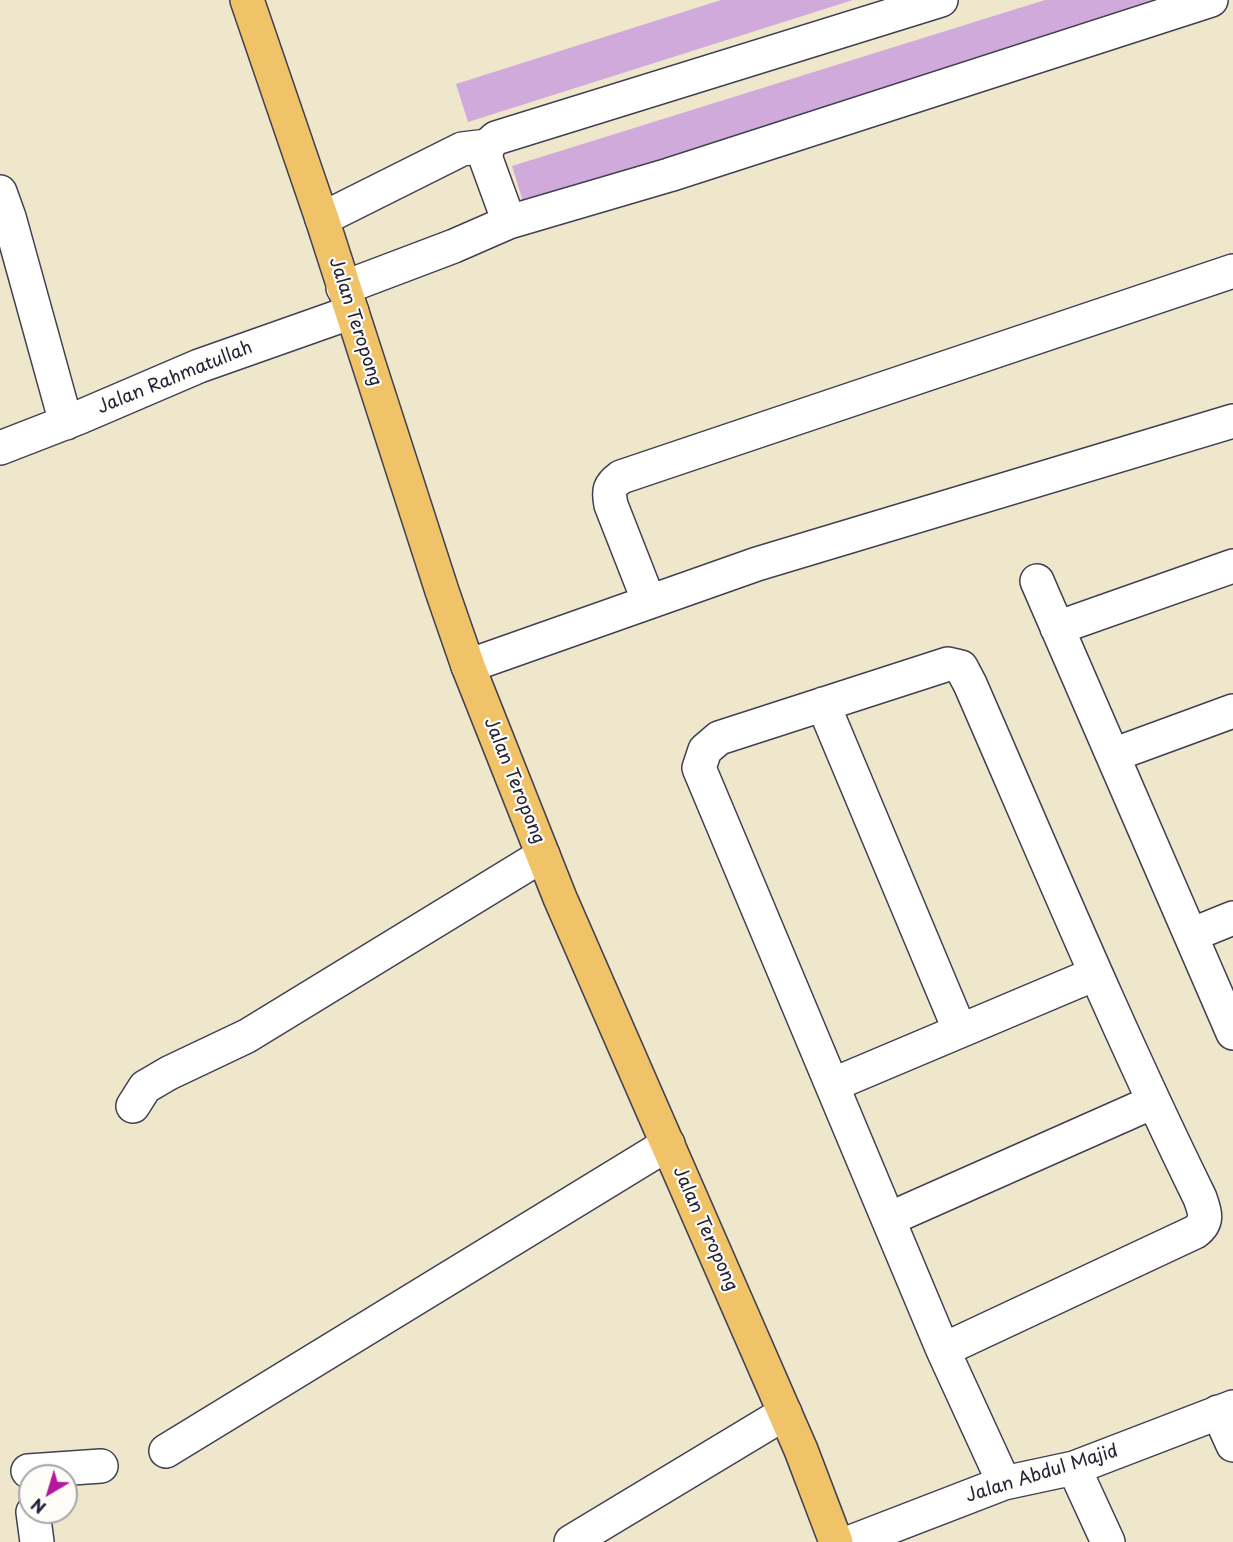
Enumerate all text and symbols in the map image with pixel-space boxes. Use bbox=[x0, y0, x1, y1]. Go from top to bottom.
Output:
street label: Jalan Teropong bbox=[324, 255, 386, 389]
street label: Jalan Rahmatullah bbox=[94, 337, 256, 419]
street label: Jalan Teropong bbox=[479, 715, 549, 847]
street label: Jalan Teropong bbox=[668, 1163, 742, 1295]
street label: Jalan Abdul Majid bbox=[963, 1441, 1121, 1507]
north arrow bbox=[18, 1464, 78, 1524]
text: N bbox=[26, 1493, 51, 1520]

